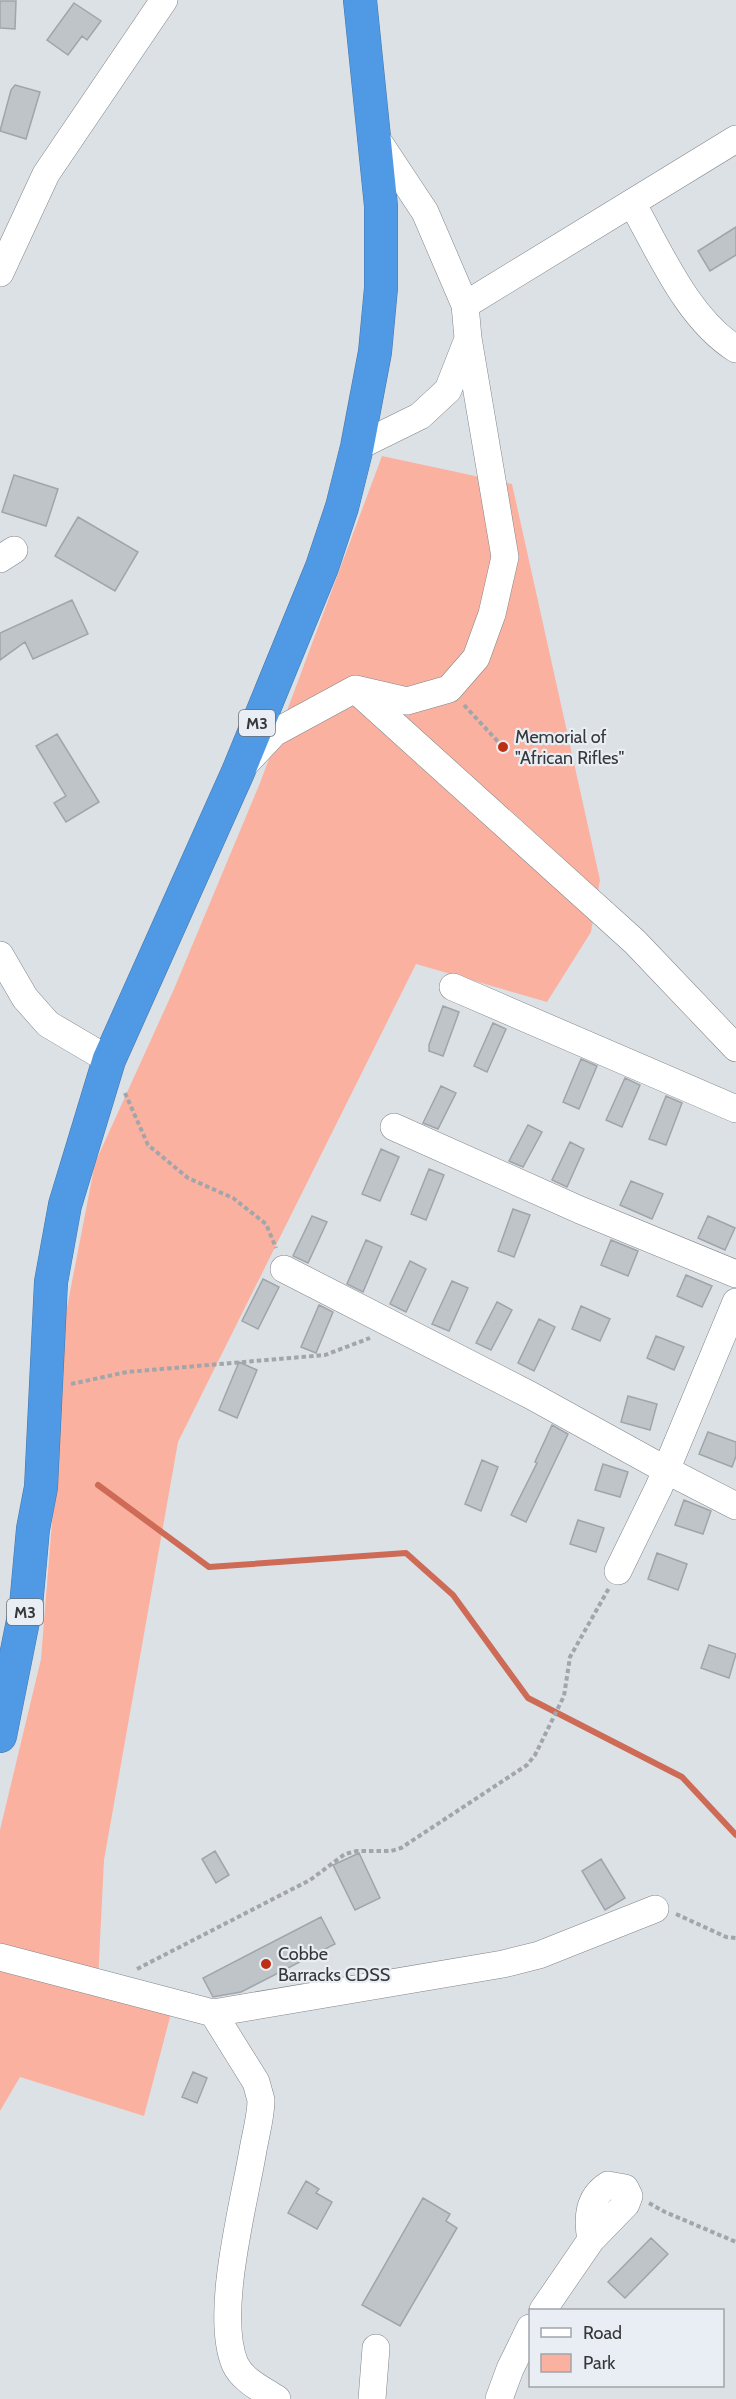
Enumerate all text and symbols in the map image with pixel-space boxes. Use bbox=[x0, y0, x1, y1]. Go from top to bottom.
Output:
road number: M3 bbox=[239, 710, 275, 736]
place label: Memorial of "African Rifles" bbox=[515, 726, 625, 769]
marker: Memorial of "African Rifles" bbox=[496, 740, 510, 754]
road number: M3 bbox=[7, 1599, 43, 1625]
place label: Cobbe Barracks CDSS bbox=[278, 1943, 390, 1986]
marker: Cobbe Barracks CDSS bbox=[259, 1957, 273, 1971]
legend bbox=[529, 2309, 724, 2387]
text: Road bbox=[583, 2322, 622, 2344]
text: Park bbox=[583, 2352, 616, 2374]

